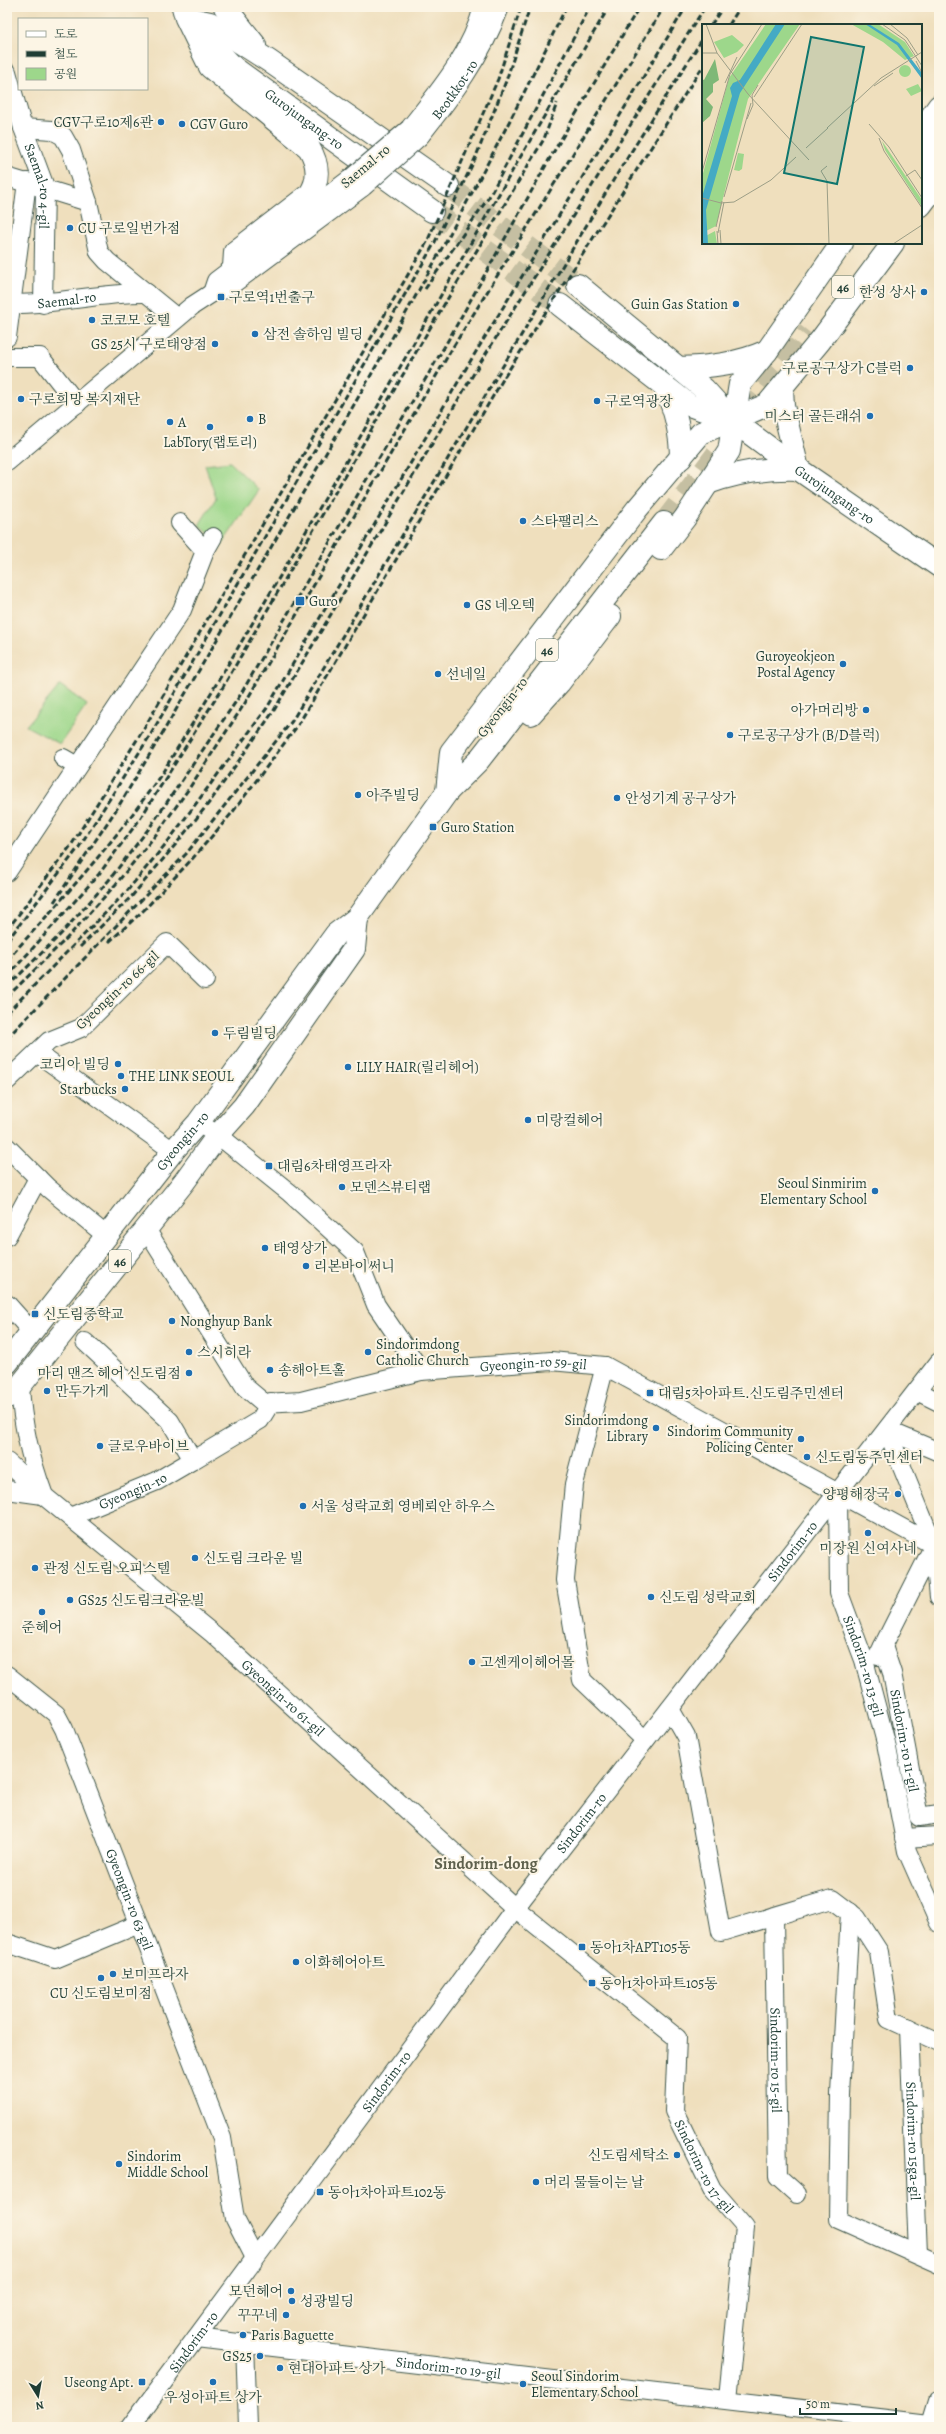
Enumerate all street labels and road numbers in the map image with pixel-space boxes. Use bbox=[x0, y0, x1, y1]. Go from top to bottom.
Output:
street label: Beotkkot-ro bbox=[427, 56, 482, 124]
street label: Gurojungang-ro bbox=[261, 84, 347, 154]
street label: Saemal-ro bbox=[337, 140, 394, 193]
street label: Saemal-ro 4-gil bbox=[19, 141, 54, 229]
road number: 46 bbox=[832, 276, 854, 298]
street label: Saemal-ro bbox=[37, 287, 97, 313]
street label: Gurojungang-ro bbox=[791, 460, 878, 529]
road number: 46 bbox=[536, 639, 558, 661]
street label: Gyeongin-ro bbox=[473, 673, 532, 742]
street label: Gyeongin-ro 66-gil bbox=[72, 946, 164, 1034]
street label: Gyeongin-ro bbox=[152, 1108, 213, 1175]
road number: 46 bbox=[109, 1250, 131, 1272]
street label: Gyeongin-ro 59-gil bbox=[479, 1352, 588, 1376]
street label: Gyeongin-ro bbox=[96, 1468, 171, 1514]
street label: Sindorim-ro bbox=[763, 1517, 822, 1586]
street label: Sindorim-ro 13-gil bbox=[838, 1613, 888, 1719]
street label: Gyeongin-ro 61-gil bbox=[237, 1655, 329, 1741]
street label: Sindorim-ro 11-gil bbox=[885, 1688, 923, 1794]
street label: Sindorim-ro bbox=[552, 1789, 611, 1857]
street label: Gyeongin-ro 63-gil bbox=[101, 1846, 158, 1953]
street label: Sindorim-ro 15-gil bbox=[765, 2007, 786, 2113]
street label: Sindorim-ro bbox=[358, 2047, 416, 2117]
street label: Sindorim-ro 15ga-gil bbox=[901, 2081, 925, 2201]
street label: Sindorim-ro 17-gil bbox=[670, 2116, 738, 2218]
street label: Sindorim-ro bbox=[164, 2308, 223, 2377]
street label: Sindorim-ro 19-gil bbox=[395, 2352, 502, 2384]

